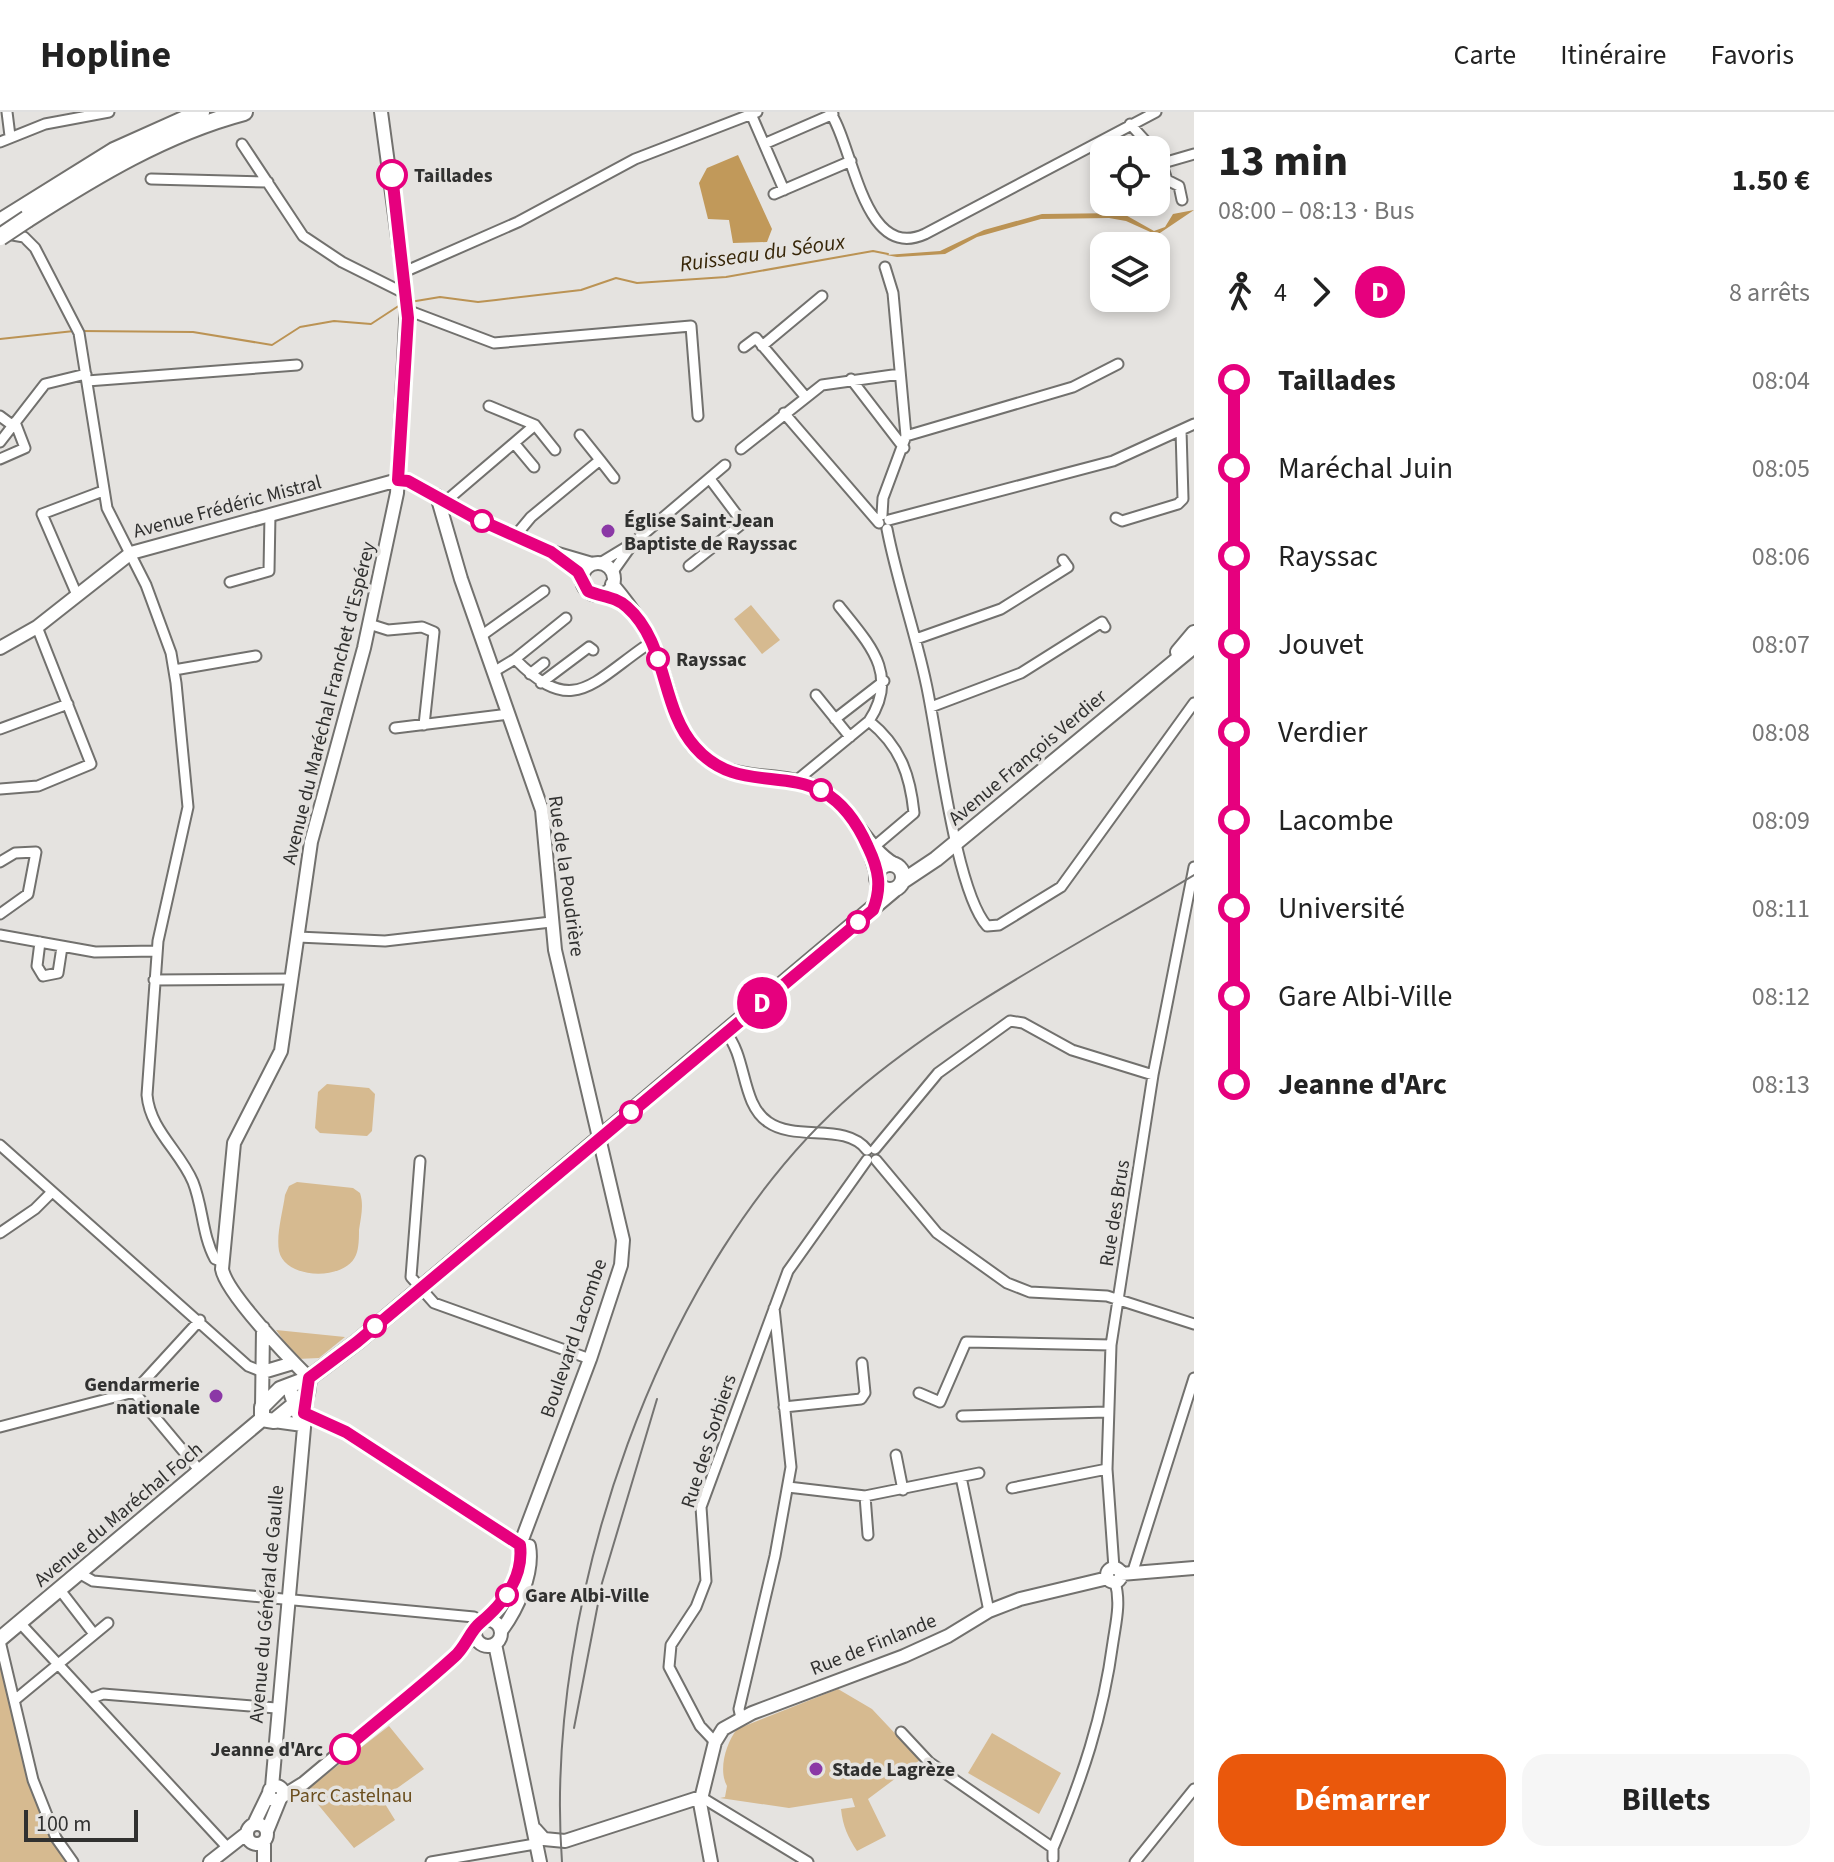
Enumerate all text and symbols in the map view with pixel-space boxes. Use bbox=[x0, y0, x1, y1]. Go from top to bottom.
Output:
text: Hopline bbox=[40, 28, 171, 82]
text: Carte bbox=[1453, 35, 1516, 75]
text: Itinéraire bbox=[1560, 35, 1667, 75]
text: Favoris bbox=[1711, 35, 1794, 75]
text: 13 min bbox=[1218, 130, 1348, 193]
map controls bbox=[1090, 136, 1170, 312]
button: locate bbox=[1090, 136, 1170, 216]
text: 1.50 € bbox=[1732, 159, 1810, 202]
marker: Taillades bbox=[377, 160, 407, 190]
place label: Taillades bbox=[414, 162, 493, 190]
text: 08:00 – 08:13 · Bus bbox=[1218, 192, 1414, 229]
water label: Ruisseau du Séoux bbox=[678, 225, 848, 280]
button: layers bbox=[1090, 232, 1170, 312]
icon: walk bbox=[1218, 270, 1262, 314]
icon: forward bbox=[1299, 270, 1343, 314]
text: D bbox=[1371, 272, 1389, 312]
text: 4 bbox=[1274, 274, 1287, 311]
text: 8 arrêts bbox=[1729, 274, 1810, 311]
text: Taillades bbox=[1278, 359, 1396, 402]
text: 08:04 bbox=[1752, 362, 1810, 399]
text: Maréchal Juin bbox=[1278, 447, 1453, 490]
text: 08:05 bbox=[1752, 450, 1810, 487]
street label: Avenue Frédéric Mistral bbox=[130, 468, 324, 546]
place label: Église Saint-Jean Baptiste de Rayssac bbox=[624, 507, 797, 558]
unlabelled marker bbox=[471, 510, 493, 532]
marker: Église Saint-Jean Baptiste de Rayssac bbox=[599, 522, 617, 540]
text: Rayssac bbox=[1278, 535, 1378, 578]
street label: Avenue du Maréchal Franchet d'Espérey bbox=[275, 538, 383, 868]
text: 08:06 bbox=[1752, 538, 1810, 575]
text: Jouvet bbox=[1278, 623, 1364, 666]
text: 08:07 bbox=[1752, 626, 1810, 663]
place label: Rayssac bbox=[676, 646, 747, 674]
marker: Rayssac bbox=[647, 648, 669, 670]
street label: Avenue François Verdier bbox=[942, 683, 1113, 832]
text: Verdier bbox=[1278, 711, 1367, 754]
text: 08:08 bbox=[1752, 714, 1810, 751]
unlabelled marker bbox=[810, 779, 832, 801]
street label: Rue de la Poudrière bbox=[541, 794, 591, 959]
text: Lacombe bbox=[1278, 799, 1393, 842]
text: 08:09 bbox=[1752, 802, 1810, 839]
text: Université bbox=[1278, 887, 1405, 930]
text: 08:11 bbox=[1752, 890, 1810, 927]
unlabelled marker bbox=[847, 911, 869, 933]
text: Gare Albi-Ville bbox=[1278, 975, 1452, 1018]
line badge: D bbox=[736, 977, 788, 1029]
text: 08:12 bbox=[1752, 978, 1810, 1015]
text: D bbox=[753, 983, 771, 1023]
text: Jeanne d'Arc bbox=[1278, 1063, 1447, 1106]
text: 08:13 bbox=[1752, 1066, 1810, 1103]
unlabelled marker bbox=[620, 1101, 642, 1123]
street label: Rue des Brus bbox=[1093, 1158, 1137, 1268]
street label: Boulevard Lacombe bbox=[534, 1255, 614, 1422]
unlabelled marker bbox=[364, 1315, 386, 1337]
place label: Gendarmerie nationale bbox=[84, 1371, 200, 1422]
street label: Rue des Sorbiers bbox=[674, 1371, 744, 1512]
marker: Gendarmerie nationale bbox=[207, 1387, 225, 1405]
street label: Avenue du Maréchal Foch bbox=[28, 1436, 209, 1594]
street label: Avenue du Général de Gaulle bbox=[243, 1484, 291, 1724]
place label: Gare Albi-Ville bbox=[525, 1582, 649, 1610]
marker: Gare Albi-Ville bbox=[496, 1584, 518, 1606]
street label: Rue de Finlande bbox=[806, 1607, 941, 1683]
marker: Jeanne d'Arc bbox=[330, 1734, 360, 1764]
place label: Jeanne d'Arc bbox=[210, 1736, 323, 1764]
button: Démarrer bbox=[1218, 1754, 1506, 1846]
button: Billets bbox=[1522, 1754, 1810, 1846]
place label: Stade Lagrèze bbox=[832, 1756, 955, 1784]
marker: Stade Lagrèze bbox=[807, 1760, 825, 1778]
park label: Parc Castelnau bbox=[289, 1782, 413, 1810]
scale bar bbox=[24, 1806, 138, 1842]
text: 100 m bbox=[36, 1808, 91, 1840]

